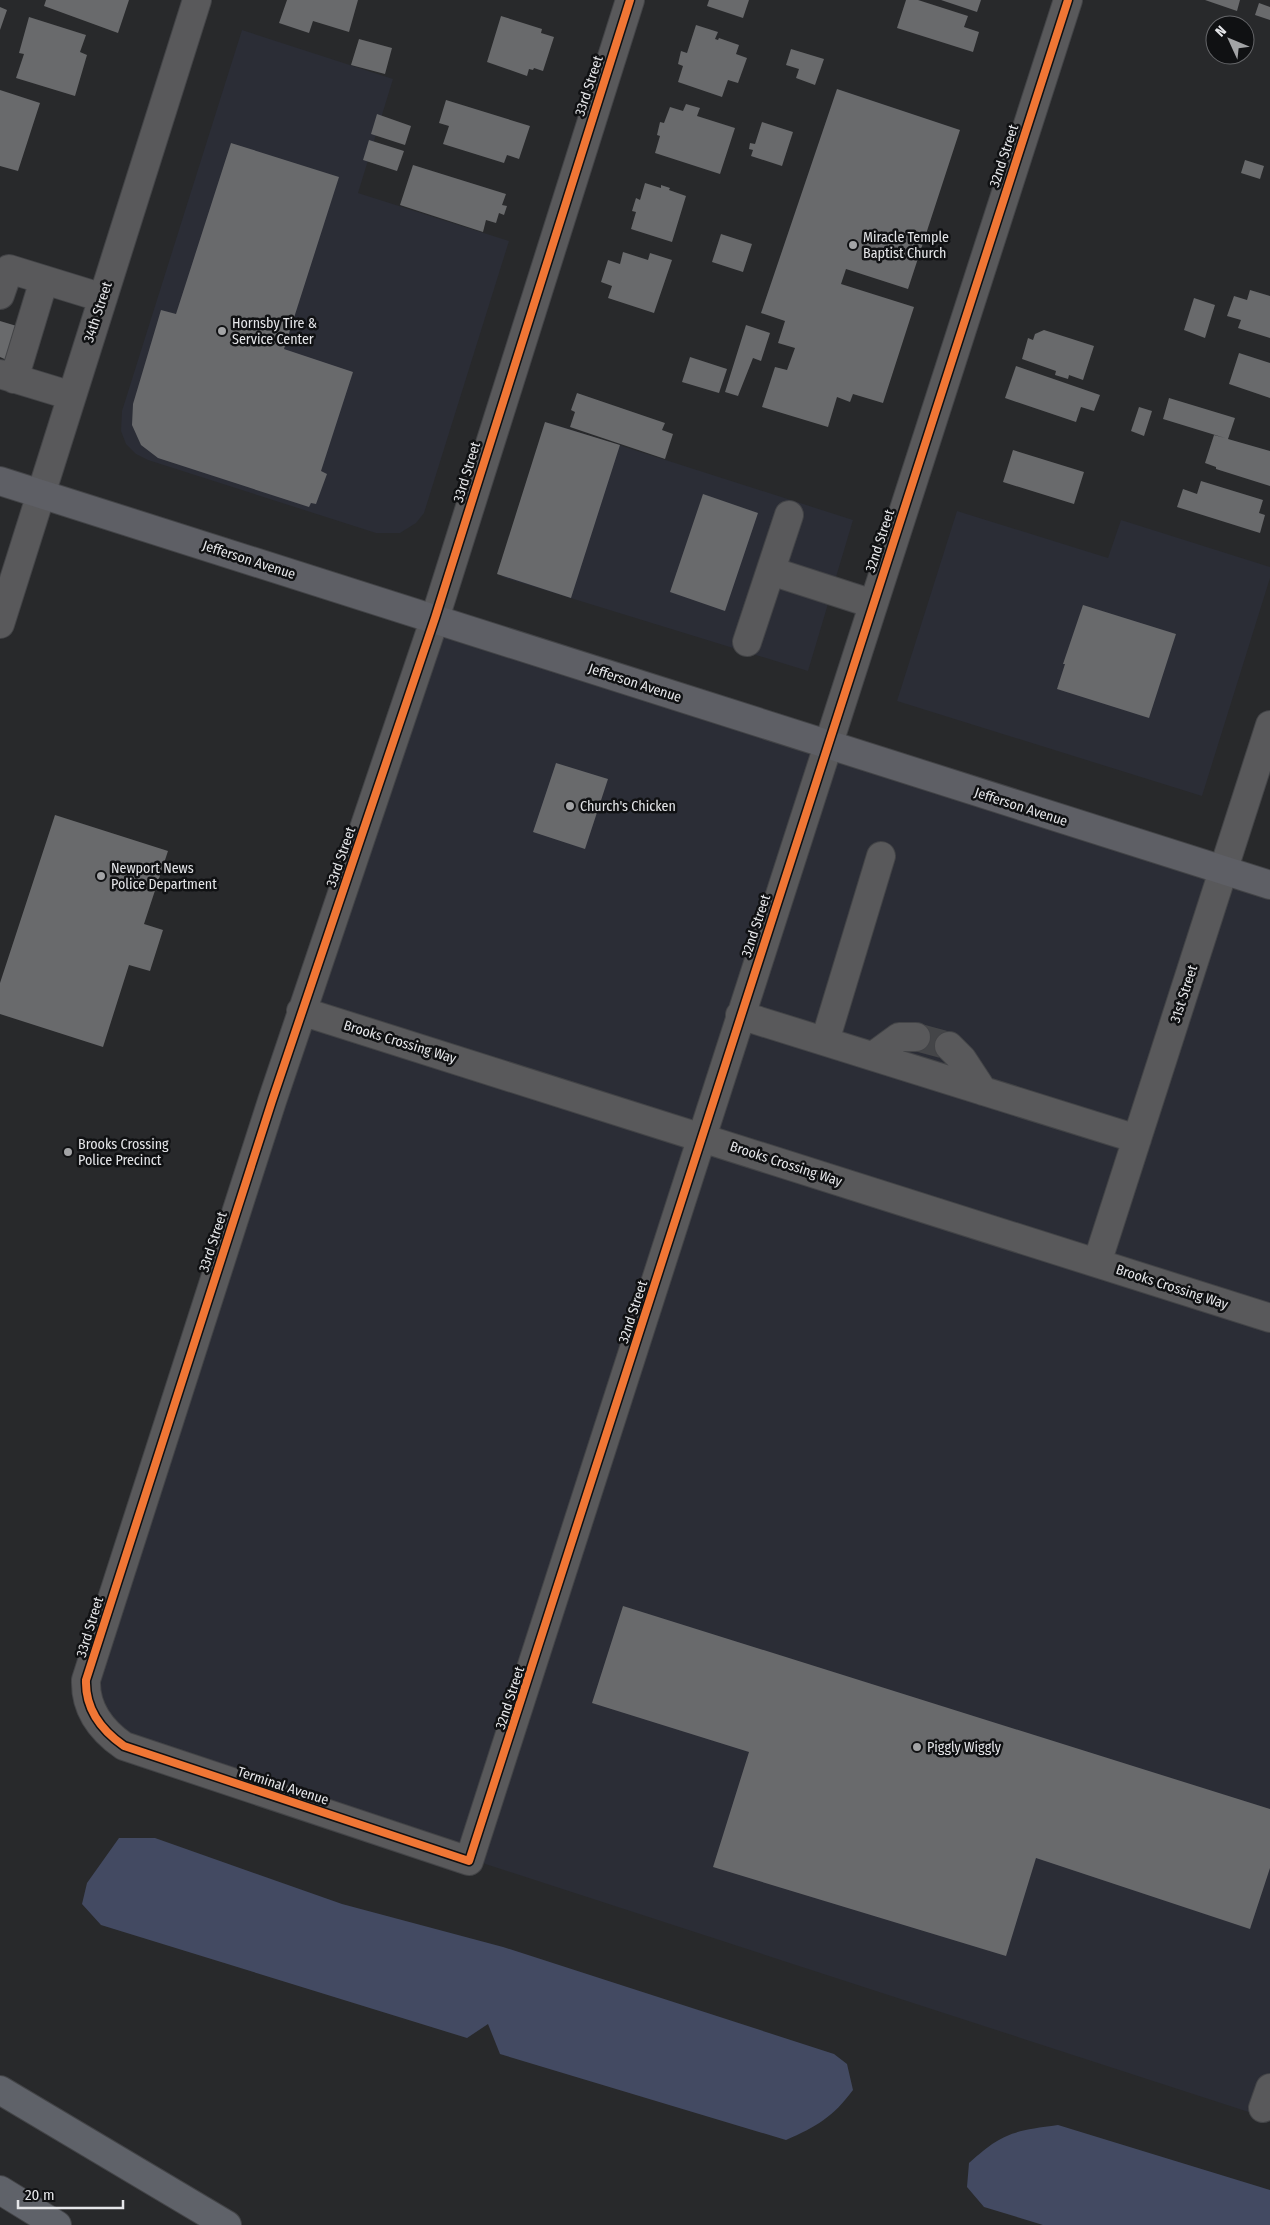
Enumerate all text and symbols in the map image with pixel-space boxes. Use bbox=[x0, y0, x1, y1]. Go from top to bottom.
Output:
north arrow bbox=[1205, 15, 1255, 65]
text: N bbox=[1212, 22, 1230, 40]
street label: 33rd Street bbox=[571, 53, 607, 118]
street label: 32nd Street bbox=[986, 122, 1022, 190]
place label: Miracle Temple Baptist Church bbox=[863, 229, 949, 262]
marker: Miracle Temple Baptist Church bbox=[847, 239, 859, 251]
street label: 34th Street bbox=[80, 279, 116, 344]
place label: Hornsby Tire & Service Center bbox=[232, 315, 317, 348]
marker: Hornsby Tire & Service Center bbox=[216, 325, 228, 337]
street label: 33rd Street bbox=[450, 439, 484, 504]
street label: 32nd Street bbox=[862, 507, 898, 575]
street label: Jefferson Avenue bbox=[200, 537, 298, 583]
street label: Jefferson Avenue bbox=[586, 660, 684, 706]
street label: Jefferson Avenue bbox=[972, 784, 1070, 830]
place label: Church's Chicken bbox=[580, 798, 676, 815]
marker: Church's Chicken bbox=[564, 800, 576, 812]
street label: 33rd Street bbox=[323, 824, 359, 889]
place label: Newport News Police Department bbox=[111, 860, 217, 893]
marker: Newport News Police Department bbox=[95, 870, 107, 882]
street label: 32nd Street bbox=[738, 892, 774, 960]
street label: 31st Street bbox=[1167, 963, 1201, 1025]
street label: Brooks Crossing Way bbox=[342, 1017, 459, 1067]
place label: Brooks Crossing Police Precinct bbox=[78, 1136, 169, 1169]
street label: Brooks Crossing Way bbox=[728, 1138, 845, 1190]
marker: Brooks Crossing Police Precinct bbox=[62, 1146, 74, 1158]
street label: 33rd Street bbox=[195, 1209, 231, 1274]
street label: Brooks Crossing Way bbox=[1114, 1261, 1231, 1313]
street label: 32nd Street bbox=[615, 1278, 651, 1346]
street label: 33rd Street bbox=[73, 1594, 107, 1659]
street label: 32nd Street bbox=[492, 1664, 528, 1732]
place label: Piggly Wiggly bbox=[927, 1739, 1002, 1756]
marker: Piggly Wiggly bbox=[911, 1741, 923, 1753]
street label: Terminal Avenue bbox=[235, 1763, 331, 1809]
scale bar bbox=[18, 2178, 122, 2210]
text: 20 m bbox=[25, 2186, 55, 2204]

